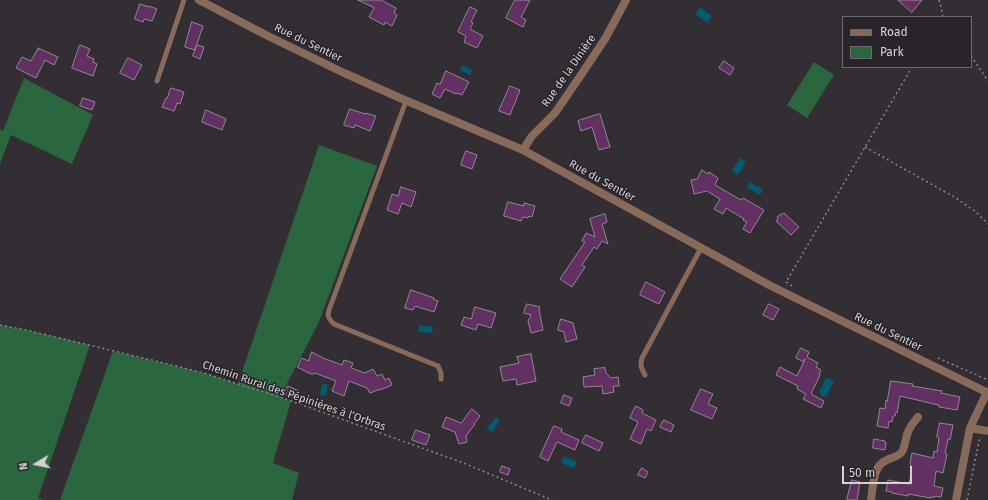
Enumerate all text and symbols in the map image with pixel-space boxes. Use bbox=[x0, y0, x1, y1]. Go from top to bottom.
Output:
legend bbox=[842, 16, 972, 68]
street label: Rue du Sentier bbox=[272, 21, 344, 65]
text: Road bbox=[880, 25, 908, 39]
street label: Rue de la Dinière bbox=[539, 32, 599, 110]
text: Park bbox=[880, 45, 904, 59]
street label: Rue du Sentier bbox=[567, 157, 637, 205]
street label: Rue du Sentier bbox=[852, 310, 924, 354]
street label: Chemin Rural des Pépinières à l’Orbras bbox=[201, 358, 387, 434]
north arrow bbox=[16, 444, 56, 484]
scale bar bbox=[844, 458, 914, 484]
text: N bbox=[17, 461, 31, 471]
text: 50 m bbox=[849, 466, 875, 480]

